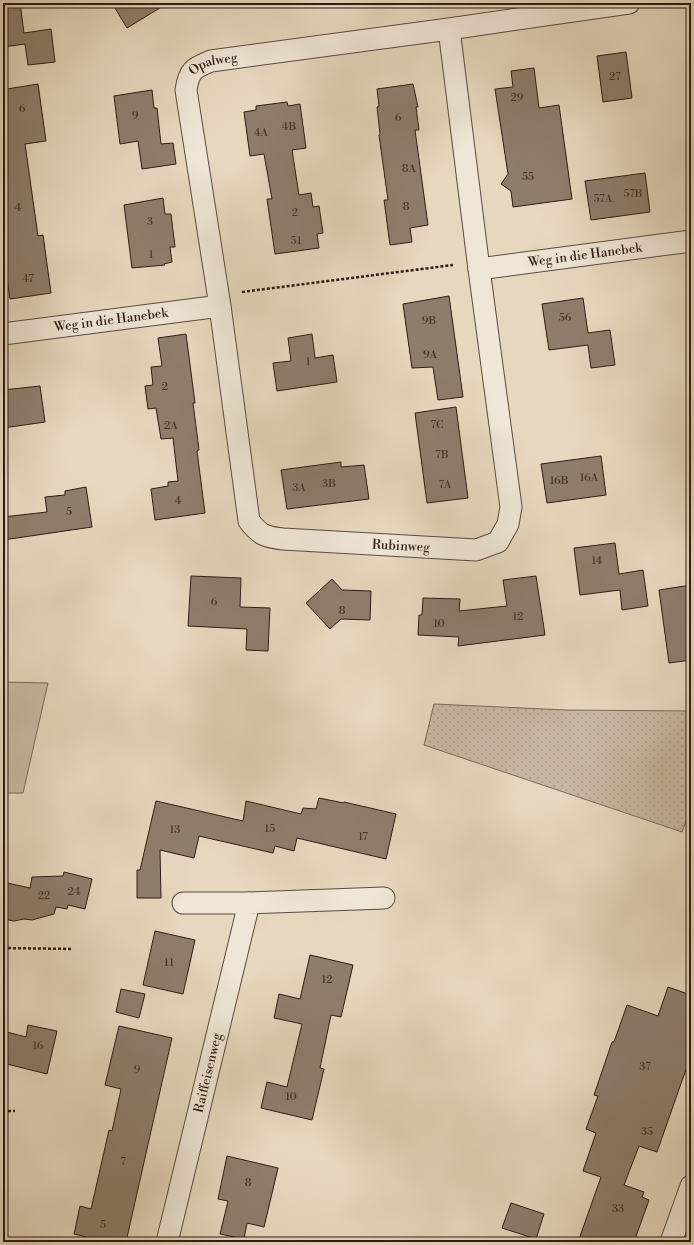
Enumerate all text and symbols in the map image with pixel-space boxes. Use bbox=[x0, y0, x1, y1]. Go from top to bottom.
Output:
street label: Opalweg bbox=[185, 49, 239, 79]
house number: 27 bbox=[609, 70, 621, 84]
house number: 29 bbox=[511, 91, 524, 105]
house number: 6 bbox=[19, 102, 26, 116]
house number: 9 bbox=[132, 109, 139, 123]
house number: 6 bbox=[395, 111, 402, 125]
house number: 4B bbox=[282, 120, 296, 134]
house number: 4A bbox=[254, 126, 268, 140]
house number: 8A bbox=[402, 162, 417, 176]
house number: 55 bbox=[522, 170, 534, 184]
house number: 57B bbox=[624, 187, 643, 201]
house number: 57A bbox=[594, 192, 613, 206]
house number: 8 bbox=[403, 200, 410, 214]
house number: 4 bbox=[15, 201, 22, 215]
house number: 2 bbox=[292, 206, 298, 220]
house number: 3 bbox=[147, 215, 153, 229]
house number: 51 bbox=[291, 234, 302, 248]
street label: Weg in die Hanebek bbox=[526, 239, 644, 271]
house number: 1 bbox=[149, 248, 154, 262]
house number: 47 bbox=[22, 272, 34, 286]
street label: Weg in die Hanebek bbox=[52, 305, 170, 335]
house number: 56 bbox=[559, 311, 572, 325]
house number: 9B bbox=[422, 314, 436, 328]
house number: 9A bbox=[423, 348, 438, 362]
house number: 1 bbox=[306, 355, 311, 369]
house number: 2 bbox=[162, 380, 168, 394]
house number: 7C bbox=[430, 418, 444, 432]
house number: 2A bbox=[164, 419, 178, 433]
house number: 7B bbox=[435, 448, 449, 462]
house number: 16A bbox=[580, 471, 599, 485]
house number: 16B bbox=[550, 474, 569, 488]
house number: 3B bbox=[322, 477, 336, 491]
house number: 7A bbox=[438, 478, 452, 492]
house number: 3A bbox=[292, 481, 306, 495]
house number: 4 bbox=[175, 494, 182, 508]
house number: 5 bbox=[66, 505, 72, 519]
street label: Rubinweg bbox=[372, 536, 431, 556]
house number: 14 bbox=[592, 554, 603, 568]
house number: 6 bbox=[211, 595, 218, 609]
house number: 8 bbox=[339, 604, 346, 618]
house number: 12 bbox=[512, 610, 524, 624]
house number: 10 bbox=[433, 617, 445, 631]
house number: 15 bbox=[265, 822, 275, 836]
house number: 13 bbox=[170, 823, 180, 837]
house number: 17 bbox=[358, 830, 368, 844]
house number: 24 bbox=[68, 885, 81, 899]
house number: 22 bbox=[38, 889, 50, 903]
house number: 11 bbox=[164, 956, 174, 970]
house number: 12 bbox=[321, 973, 333, 987]
street label: Raiffeisenweg bbox=[191, 1031, 225, 1114]
house number: 16 bbox=[32, 1039, 44, 1053]
house number: 37 bbox=[639, 1060, 651, 1074]
house number: 9 bbox=[134, 1063, 141, 1077]
house number: 10 bbox=[285, 1090, 297, 1104]
house number: 35 bbox=[641, 1125, 653, 1139]
house number: 7 bbox=[120, 1155, 126, 1169]
house number: 8 bbox=[245, 1176, 252, 1190]
house number: 33 bbox=[612, 1202, 624, 1216]
house number: 5 bbox=[100, 1218, 106, 1232]

